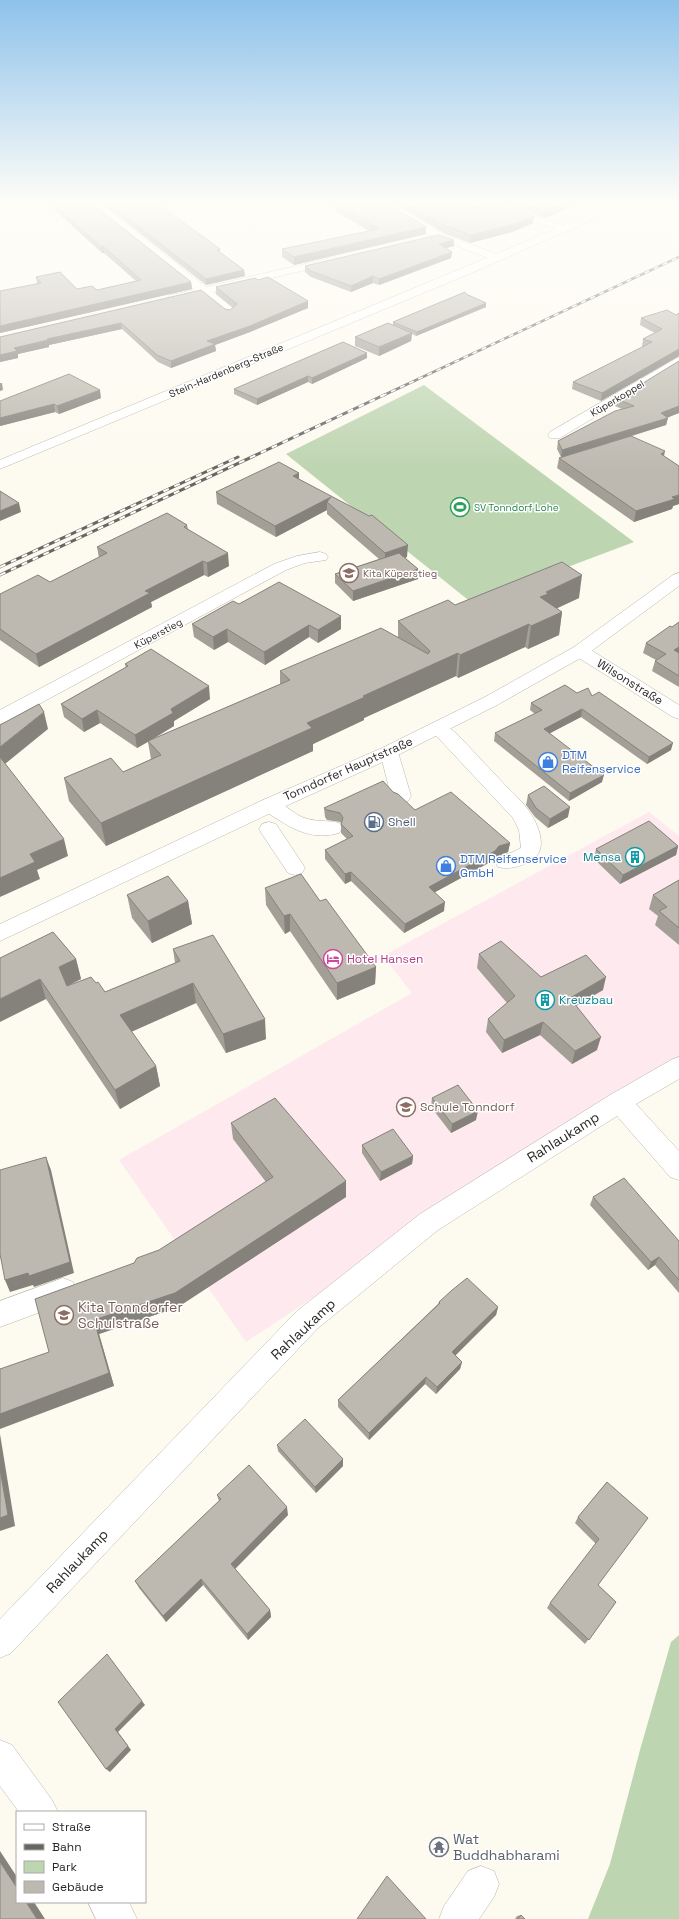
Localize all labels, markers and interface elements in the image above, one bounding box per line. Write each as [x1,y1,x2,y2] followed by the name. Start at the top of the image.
[167,340,286,401] street label: Stein-Hardenberg-Straße
[588,377,647,420] street label: Küperkoppel
[449,496,471,518] sports icon: SV Tonndorf Lohe
[474,501,559,514] place label: SV Tonndorf Lohe
[338,562,360,584] school or university icon: Kita Küperstieg
[363,567,437,580] place label: Kita Küperstieg
[132,615,185,652] street label: Küperstieg
[594,655,666,709] street label: Wilsonstraße
[281,733,415,805] street label: Tonndorfer Hauptstraße
[562,747,641,777] place label: DTM Reifenservice
[537,751,559,773] shop icon: DTM Reifenservice
[363,811,385,833] fuel station icon: Shell
[388,814,416,830] place label: Shell
[624,846,646,868] building icon: Mensa
[583,849,621,865] place label: Mensa
[460,851,567,881] place label: DTM Reifenservice GmbH
[435,855,457,877] shop icon: DTM Reifenservice GmbH
[322,948,344,970] hotel icon: Hotel Hansen
[347,951,423,967] place label: Hotel Hansen
[534,989,556,1011] building icon: Kreuzbau
[559,992,613,1008] place label: Kreuzbau
[395,1096,417,1118] school or university icon: Schule Tonndorf
[420,1099,515,1115] place label: Schule Tonndorf
[524,1108,602,1166] street label: Rahlaukamp
[267,1295,339,1363] street label: Rahlaukamp
[78,1298,183,1332] place label: Kita Tonndorfer Schulstraße
[53,1304,75,1326] school or university icon: Kita Tonndorfer Schulstraße
[42,1525,112,1597] street label: Rahlaukamp
[16,1811,146,1903] legend
[52,1819,91,1835] text: Straße
[453,1830,560,1864] place label: Wat Buddhabharami
[428,1836,450,1858] temple icon: Wat Buddhabharami
[52,1839,82,1855] text: Bahn
[52,1859,77,1875] text: Park
[52,1879,104,1895] text: Gebäude

